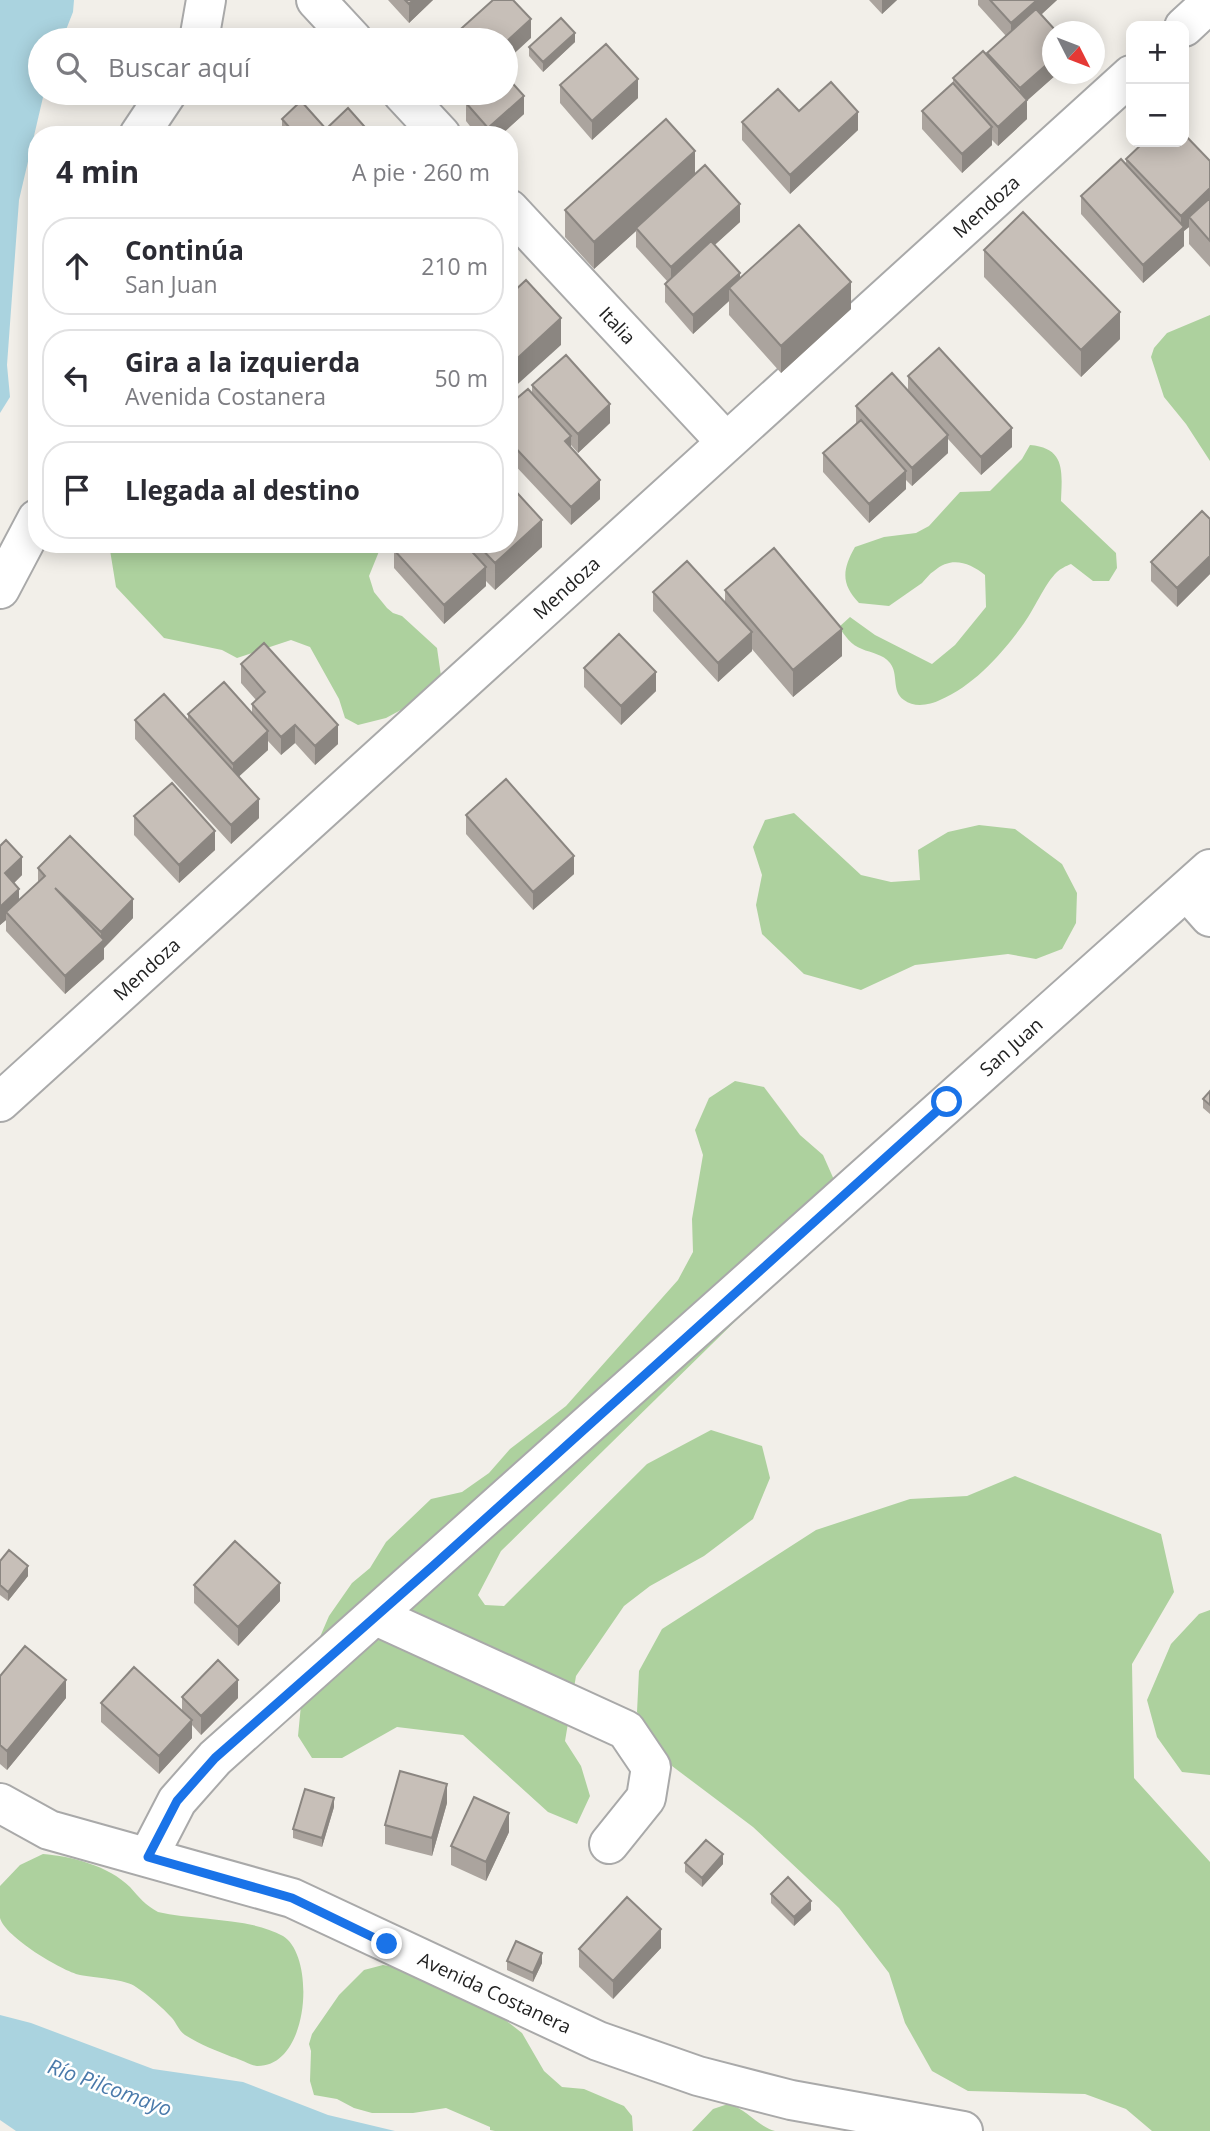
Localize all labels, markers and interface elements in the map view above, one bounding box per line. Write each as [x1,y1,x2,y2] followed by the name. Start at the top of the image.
[1042,21,1105,84] north arrow
[1126,21,1189,147] map controls
[1126,21,1189,84] button: +
[28,28,518,105] search box
[52,48,90,86] icon: search
[108,49,250,85] text: Buscar aquí
[1126,84,1189,147] button: −
[56,151,139,192] text: 4 min
[352,156,490,188] text: A pie · 260 m
[947,169,1025,244] street label: Mendoza
[125,232,244,268] text: Continúa
[58,247,96,285] icon: ahead
[421,250,488,282] text: 210 m
[125,268,218,300] text: San Juan
[593,301,641,350] street label: Italia
[125,344,360,380] text: Gira a la izquierda
[58,359,96,397] icon: left
[434,362,488,394] text: 50 m
[125,380,326,412] text: Avenida Costanera
[58,471,96,509] icon: arrive
[125,472,360,508] text: Llegada al destino
[527,551,605,625] street label: Mendoza
[108,932,186,1006] street label: Mendoza
[974,1012,1048,1082] street label: San Juan
[931,1086,962,1117] route start
[371,1928,402,1959] route end
[414,1946,575,2040] street label: Avenida Costanera
[44,2052,176,2122] water label: Río Pilcomayo

